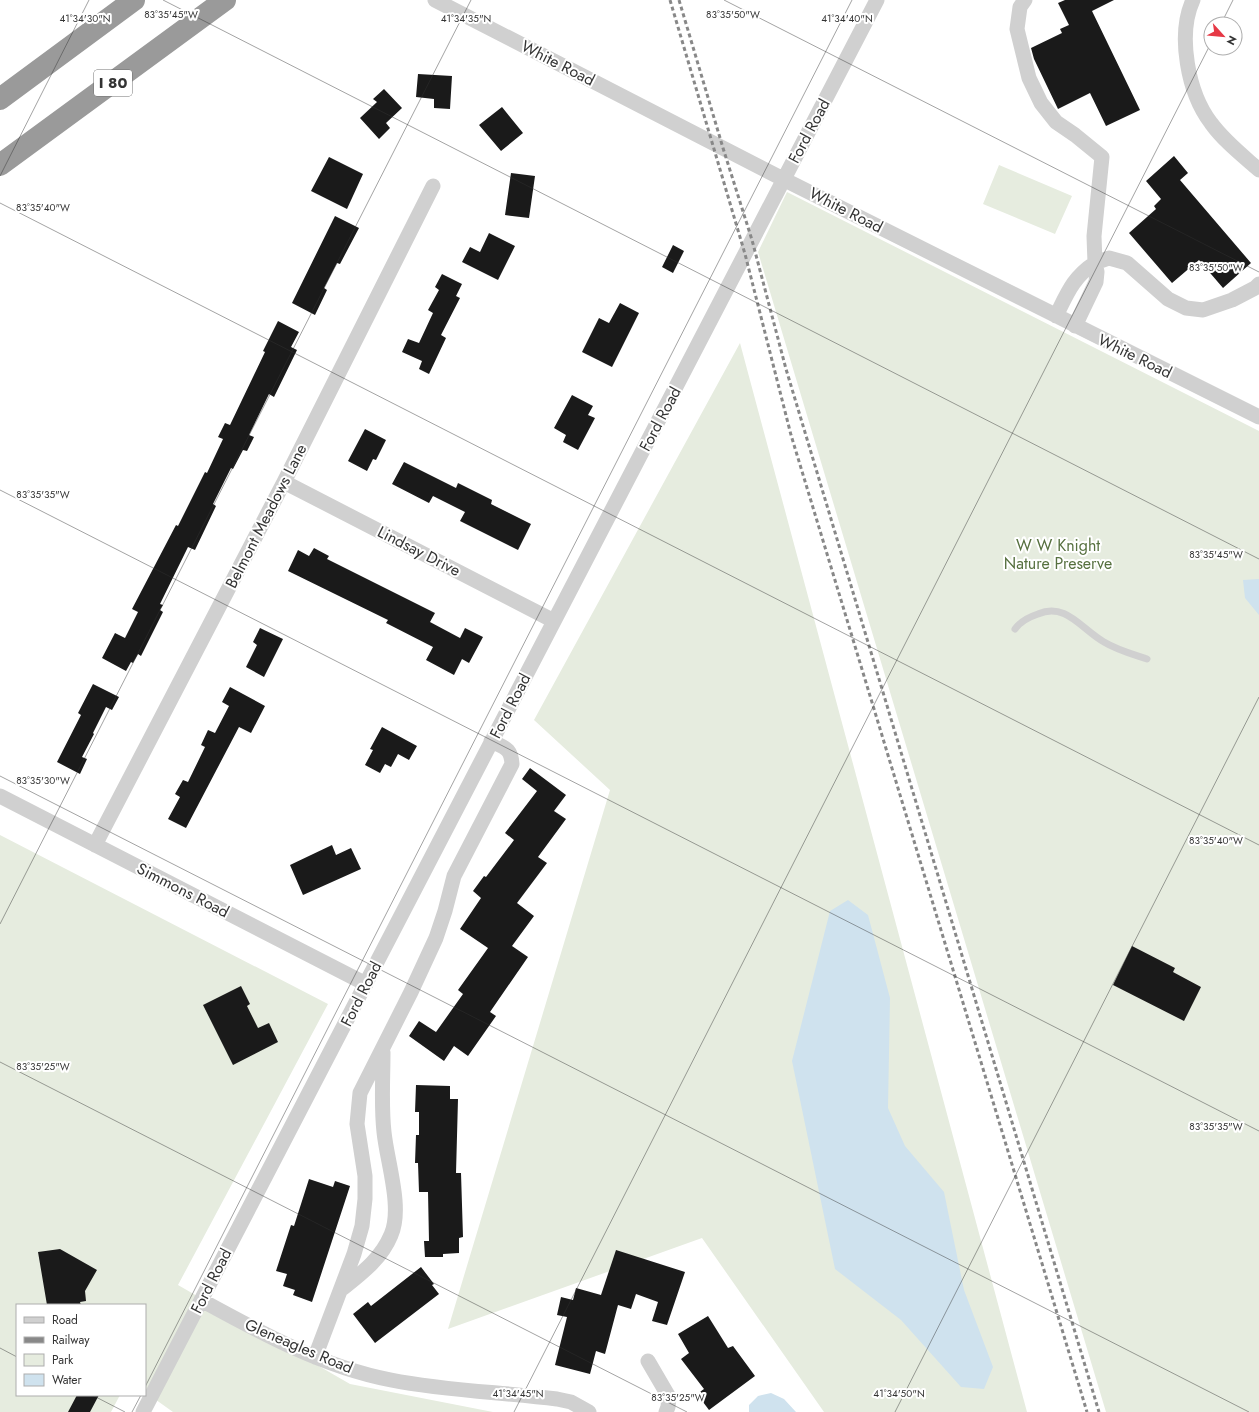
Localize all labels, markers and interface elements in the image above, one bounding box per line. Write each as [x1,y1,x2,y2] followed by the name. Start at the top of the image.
[144,7,198,22] text: 83°35'45"W
[706,7,760,22] text: 83°35'50"W
[59,11,111,26] text: 41°34'30"N
[441,11,491,26] text: 41°34'35"N
[821,11,873,26] text: 41°34'40"N
[1203,16,1243,56] north arrow
[1223,33,1241,48] text: N
[517,35,599,91] street label: White Road
[94,70,132,96] road number: I 80
[782,95,836,167] street label: Ford Road
[805,182,887,238] street label: White Road
[16,200,70,215] text: 83°35'40"W
[1189,260,1243,275] text: 83°35'50"W
[1094,328,1176,384] street label: White Road
[633,383,687,455] street label: Ford Road
[220,440,312,592] street label: Belmont Meadows Lane
[16,487,70,502] text: 83°35'35"W
[374,520,464,582] street label: Lindsay Drive
[1004,534,1112,575] park label: W W Knight Nature Preserve
[1189,547,1243,562] text: 83°35'45"W
[484,670,536,742] street label: Ford Road
[16,773,70,788] text: 83°35'30"W
[1189,833,1243,848] text: 83°35'40"W
[133,857,233,923] street label: Simmons Road
[335,958,387,1030] street label: Ford Road
[16,1059,70,1074] text: 83°35'25"W
[1189,1119,1243,1134] text: 83°35'35"W
[185,1245,237,1317] street label: Ford Road
[16,1304,146,1396] legend
[52,1311,78,1329] text: Road
[241,1313,357,1379] street label: Gleneagles Road
[52,1331,90,1349] text: Railway
[52,1351,74,1369] text: Park
[52,1371,83,1389] text: Water
[492,1386,544,1401] text: 41°34'45"N
[873,1386,925,1401] text: 41°34'50"N
[651,1390,705,1405] text: 83°35'25"W

